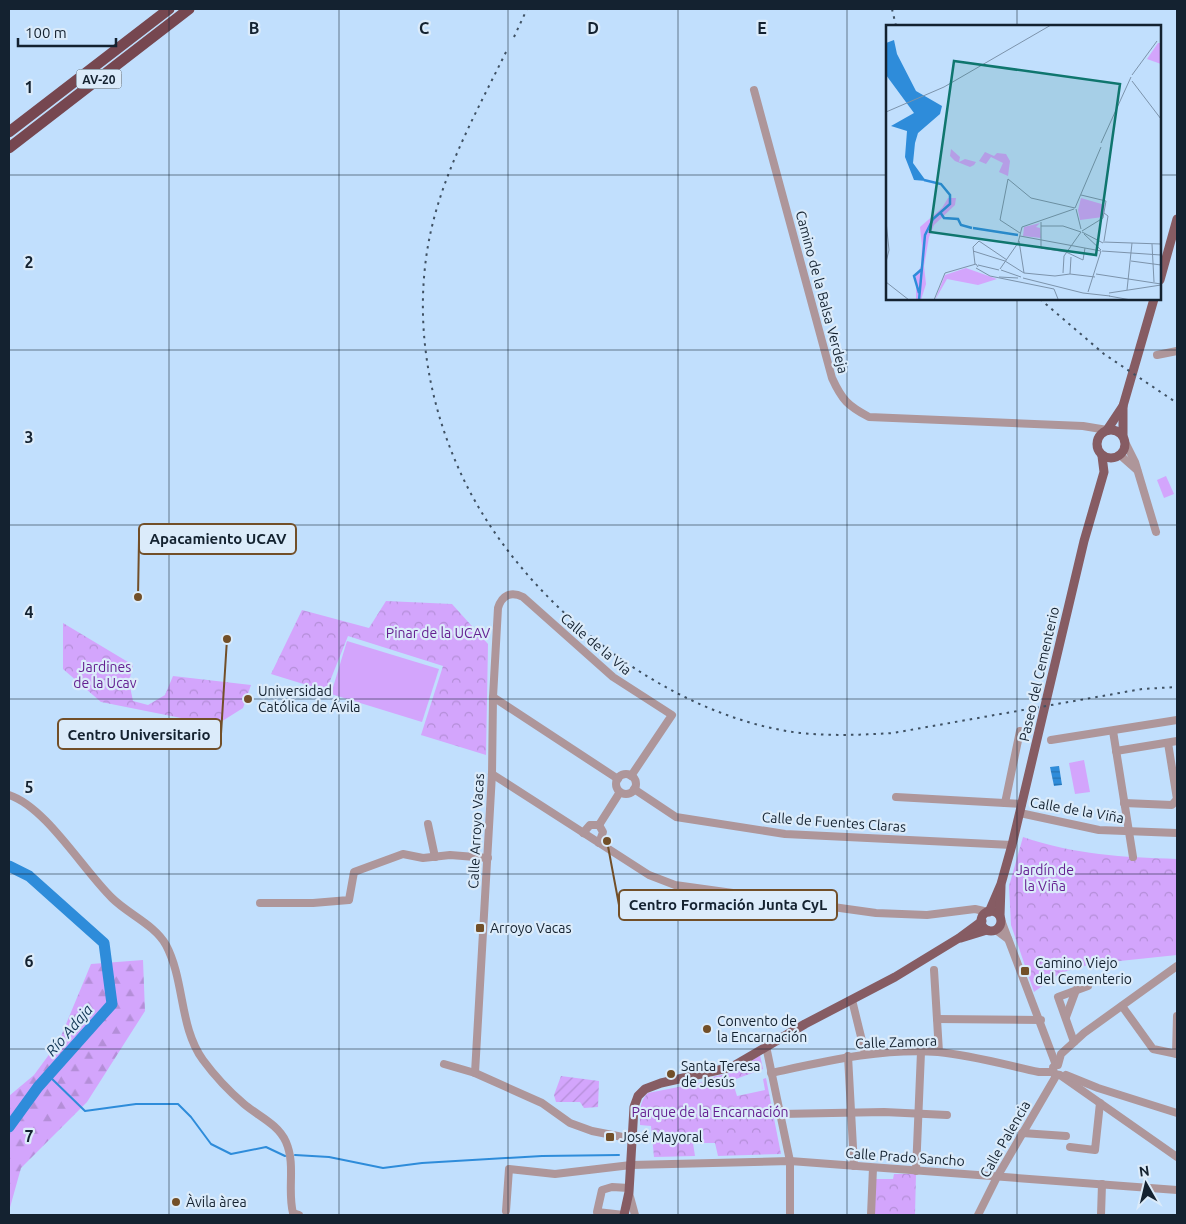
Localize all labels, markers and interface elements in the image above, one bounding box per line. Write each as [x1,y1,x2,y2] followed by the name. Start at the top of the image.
[18,15,115,47] scale bar
[249,19,259,37] text: B
[419,19,429,37] text: C
[587,19,599,37] text: D
[757,19,767,37] text: E
[25,24,67,41] text: 100 m
[886,25,1161,300] inset map
[76,70,122,88] road number: AV-20
[24,78,34,96] text: 1
[793,209,851,375] street label: Camino de la Balsa Verdeja
[24,253,34,271] text: 2
[24,428,34,446] text: 3
[139,524,296,554] callout: Apacamiento UCAV
[150,530,287,547] text: Apacamiento UCAV
[24,603,34,621] text: 4
[1016,605,1062,743] street label: Paseo del Cementerio
[557,610,635,678] street label: Calle de la Vía
[386,625,490,641] park label: Pinar de la UCAV
[73,659,137,691] park label: Jardines de la Ucav
[258,683,361,715] place label: Universidad Católica de Ávila
[242,693,254,705] marker: Universidad Católica de Ávila
[58,719,221,749] callout: Centro Universitario
[68,726,210,743] text: Centro Universitario
[465,773,487,889] street label: Calle Arroyo Vacas
[24,778,34,796] text: 5
[1029,794,1125,826] street label: Calle de la Viña
[761,809,907,835] street label: Calle de Fuentes Claras
[1016,862,1074,894] park label: Jardín de la Viña
[619,890,837,920] callout: Centro Formación Junta CyL
[629,896,827,913] text: Centro Formación Junta CyL
[490,920,572,936] place label: Arroyo Vacas
[474,922,486,934] marker: Arroyo Vacas
[24,952,34,970] text: 6
[1035,955,1132,987] place label: Camino Viejo del Cementerio
[1019,965,1031,977] marker: Camino Viejo del Cementerio
[42,1001,96,1059] water label: Río Adaja
[717,1013,807,1045] place label: Convento de la Encarnación
[701,1023,713,1035] marker: Convento de la Encarnación
[855,1033,937,1051] street label: Calle Zamora
[681,1058,761,1090] place label: Santa Teresa de Jesús
[665,1068,677,1080] marker: Santa Teresa de Jesús
[977,1098,1033,1180] street label: Calle Palencia
[631,1104,789,1120] park label: Parque de la Encarnación
[24,1127,34,1145] text: 7
[620,1129,703,1145] place label: José Mayoral
[604,1131,616,1143] marker: José Mayoral
[845,1145,965,1169] street label: Calle Prado Sancho
[1121,1159,1171,1209] north arrow
[1138,1162,1150,1180] text: N
[186,1193,247,1210] place label: Àvila àrea
[170,1196,182,1208] marker: Àvila àrea

